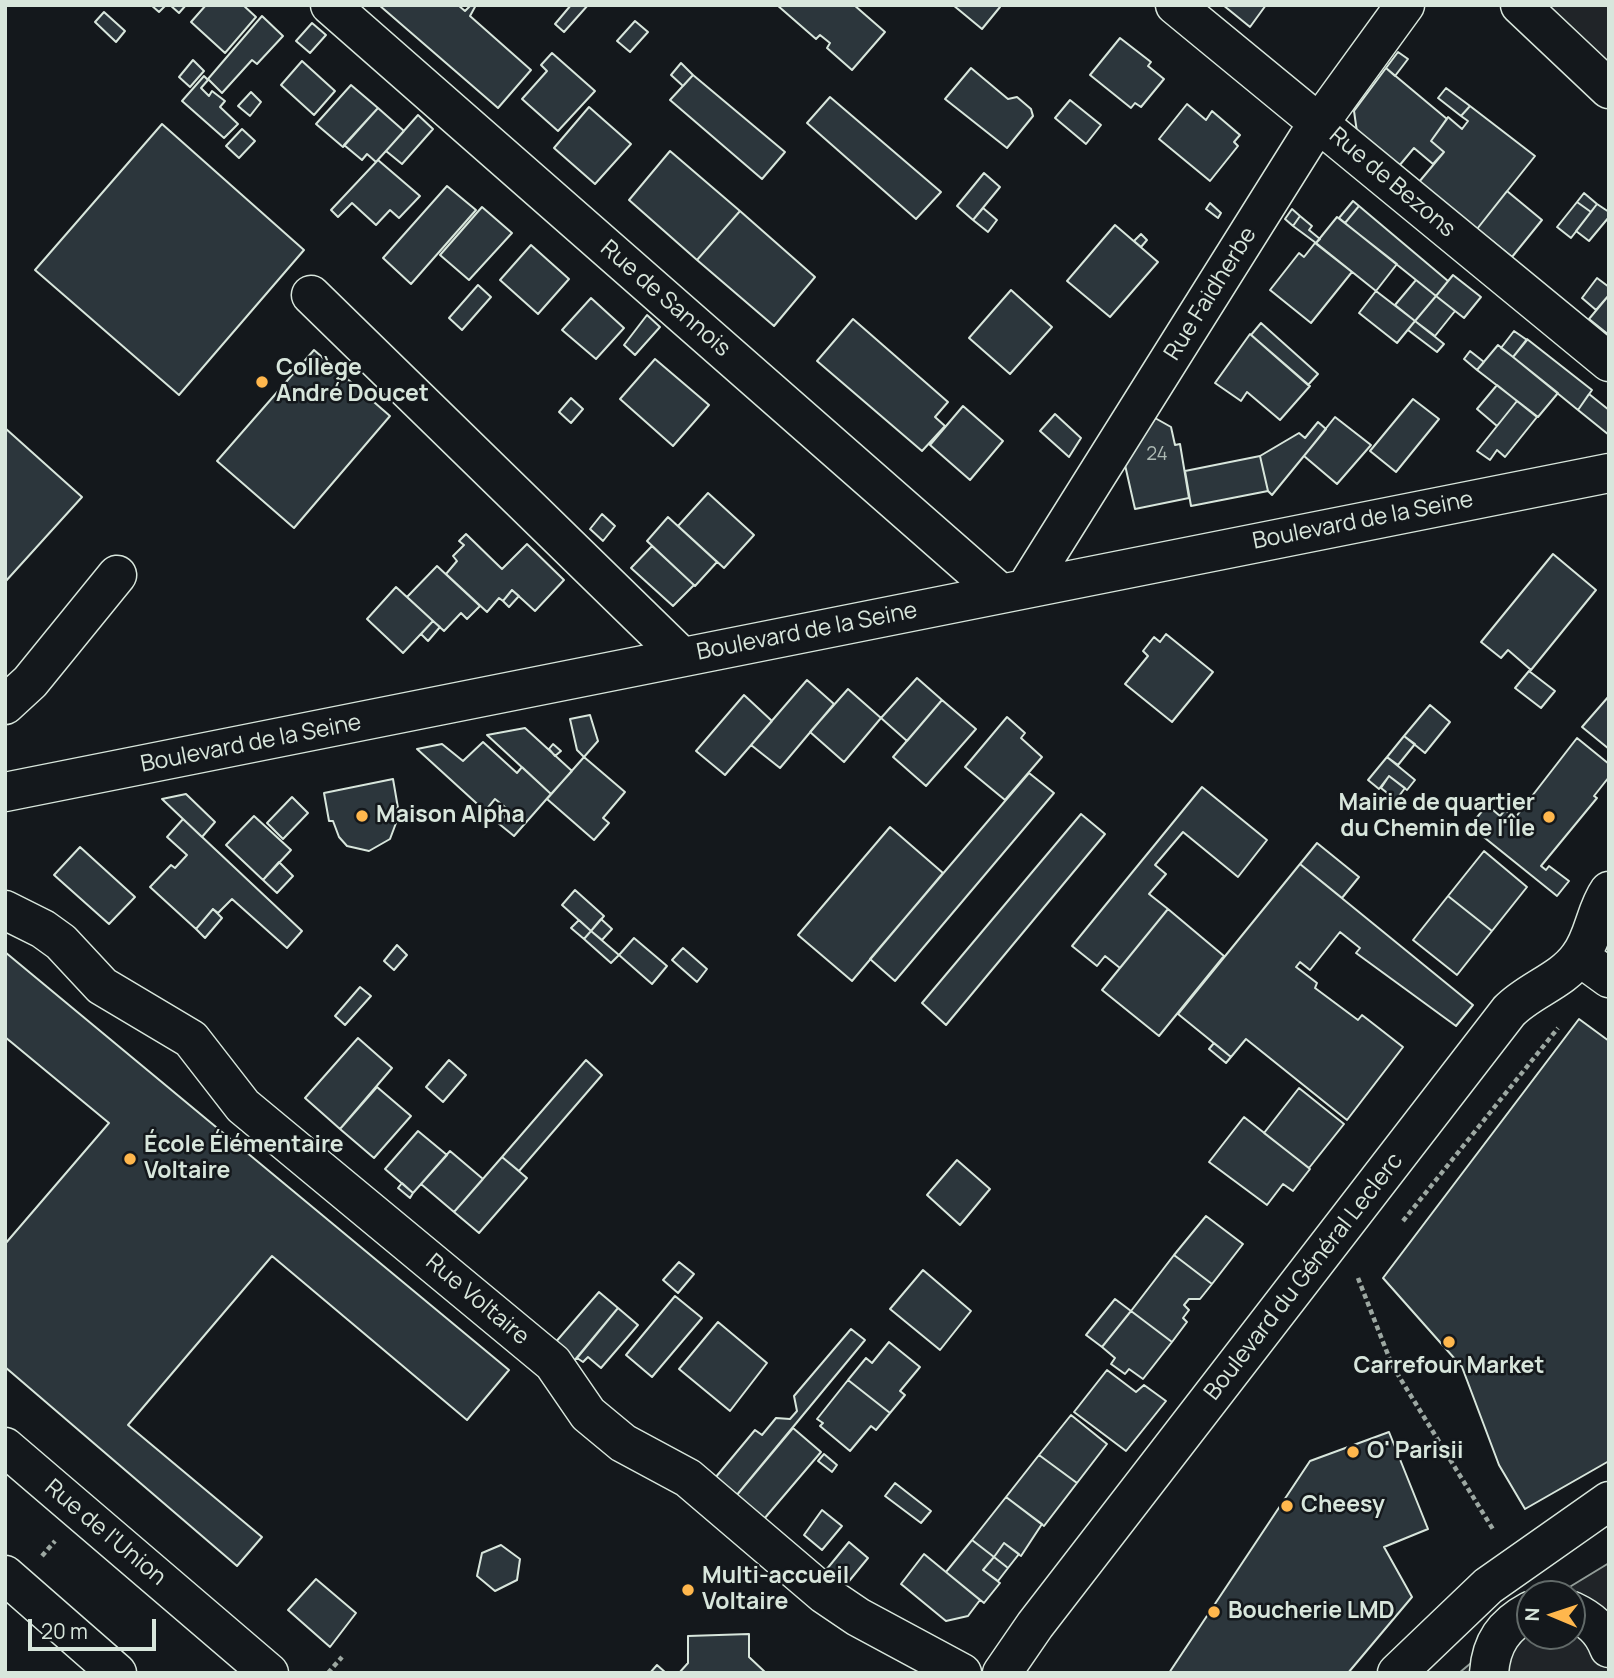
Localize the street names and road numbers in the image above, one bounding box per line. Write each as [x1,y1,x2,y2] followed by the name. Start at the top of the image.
[1323,122,1461,244] street label: Rue de Bezons
[1159,222,1263,366] street label: Rue Faidherbe
[594,235,736,363] street label: Rue de Sannois
[1250,486,1476,556] street label: Boulevard de la Seine
[694,597,920,667] street label: Boulevard de la Seine
[138,709,364,779] street label: Boulevard de la Seine
[1199,1148,1409,1406] street label: Boulevard du Général Leclerc
[420,1249,534,1351] street label: Rue Voltaire
[39,1474,171,1592] street label: Rue de l'Union

